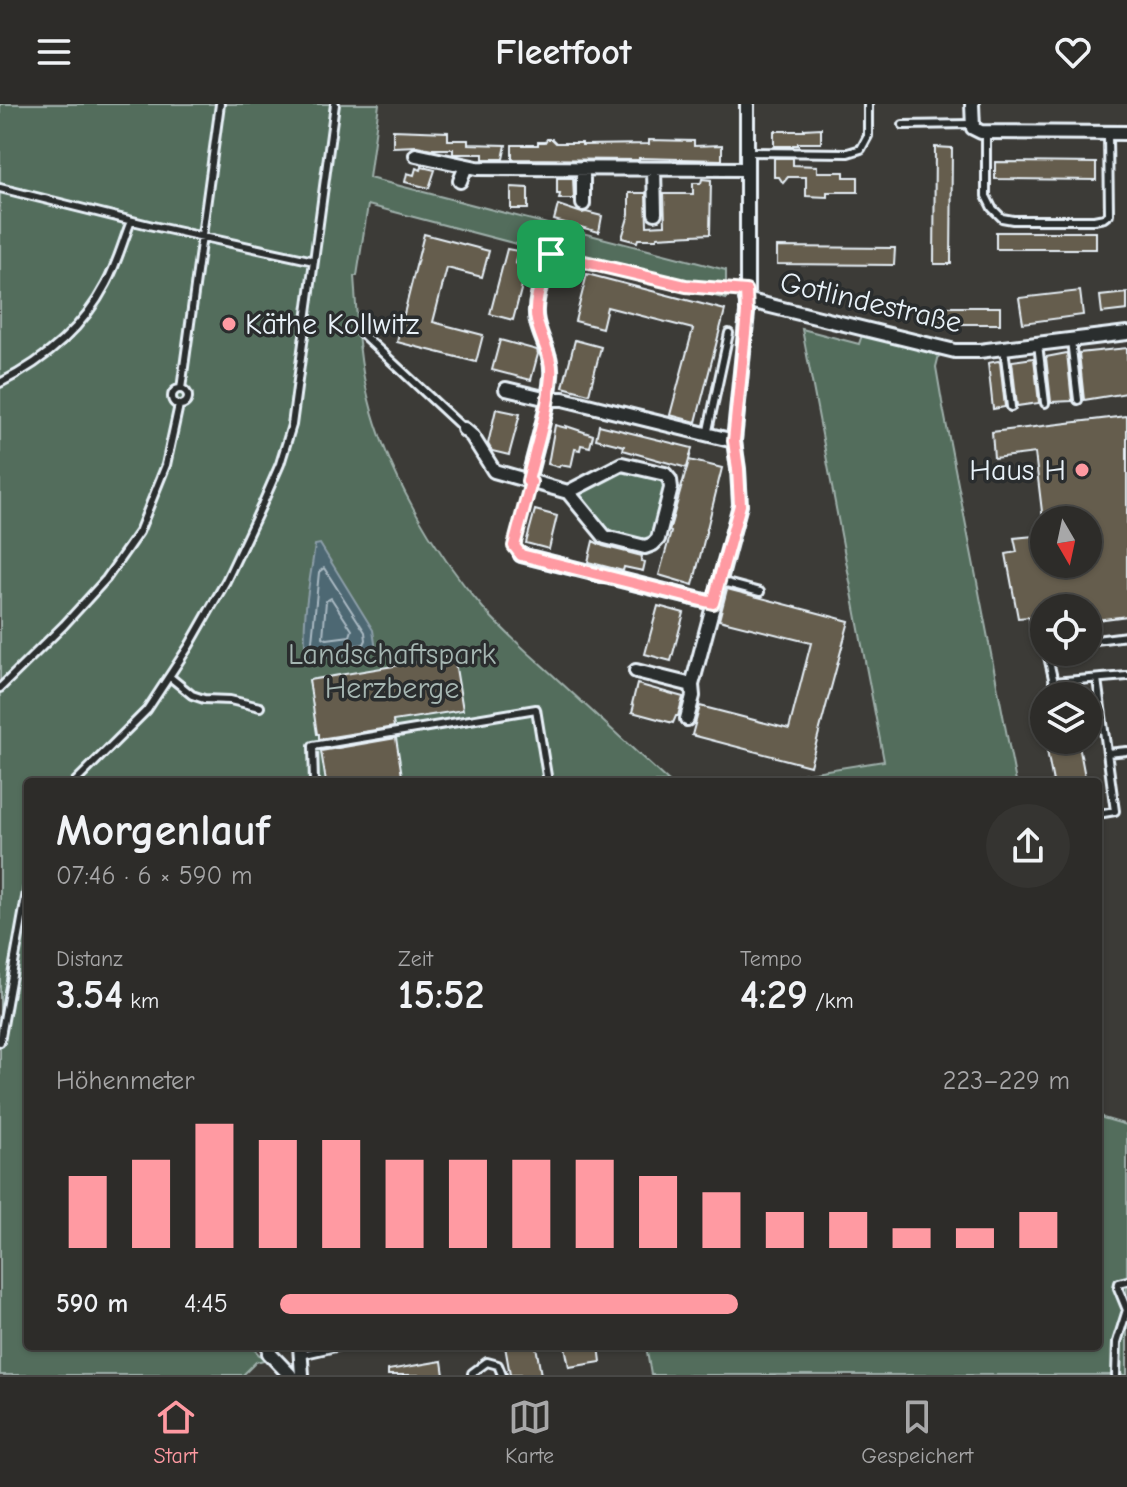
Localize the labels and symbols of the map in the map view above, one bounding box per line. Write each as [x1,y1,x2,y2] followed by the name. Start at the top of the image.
[517,220,585,288] pin
[777,265,965,340] street label: Gotlindestraße
[245,307,419,342] place label: Käthe Kollwitz
[220,315,238,333] marker: Käthe Kollwitz
[969,453,1066,488] place label: Haus H
[1073,461,1091,479] marker: Haus H
[1030,506,1102,578] north arrow
[288,637,497,706] park label: Landschaftspark Herzberge

